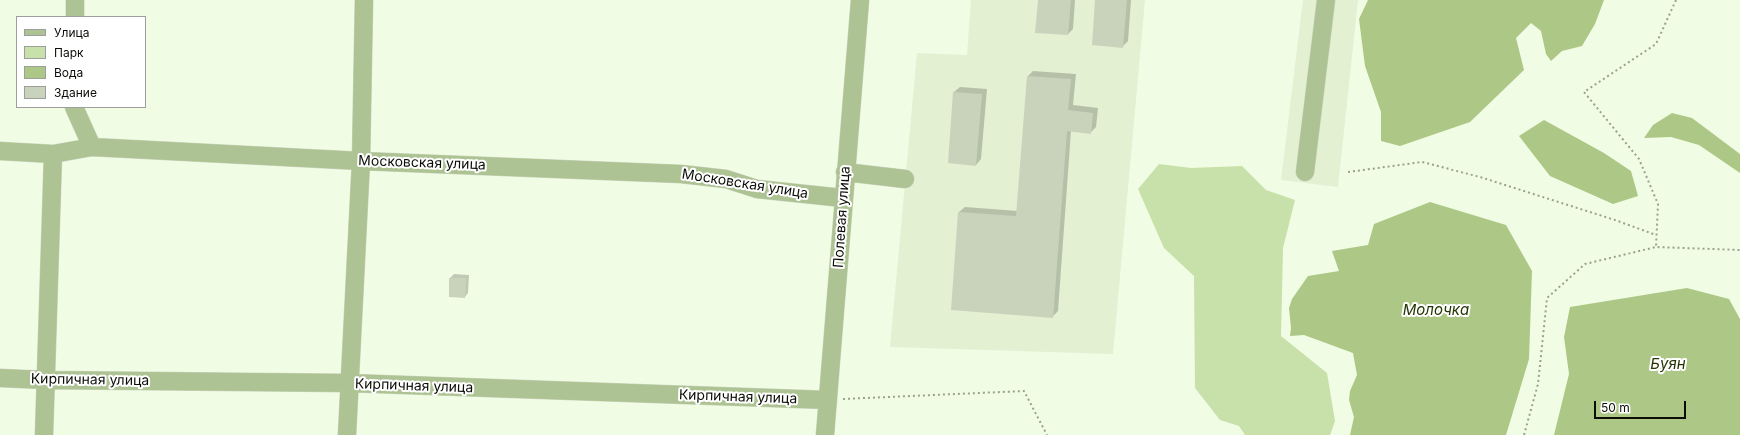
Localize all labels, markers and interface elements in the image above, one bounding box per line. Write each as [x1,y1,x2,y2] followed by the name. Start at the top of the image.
[16,16,146,108] legend
[54,25,89,40] text: Улица
[54,45,84,60] text: Парк
[54,65,83,80] text: Вода
[54,85,97,100] text: Здание
[358,152,486,174] street label: Московская улица
[830,165,854,269] street label: Полевая улица
[681,166,809,202] street label: Московская улица
[1403,301,1469,319] water label: Молочка
[1650,355,1686,373] water label: Буян
[31,371,149,389] street label: Кирпичная улица
[355,376,473,396] street label: Кирпичная улица
[679,387,797,407] street label: Кирпичная улица
[1596,393,1688,419] scale bar
[1601,400,1630,415] text: 50 m

